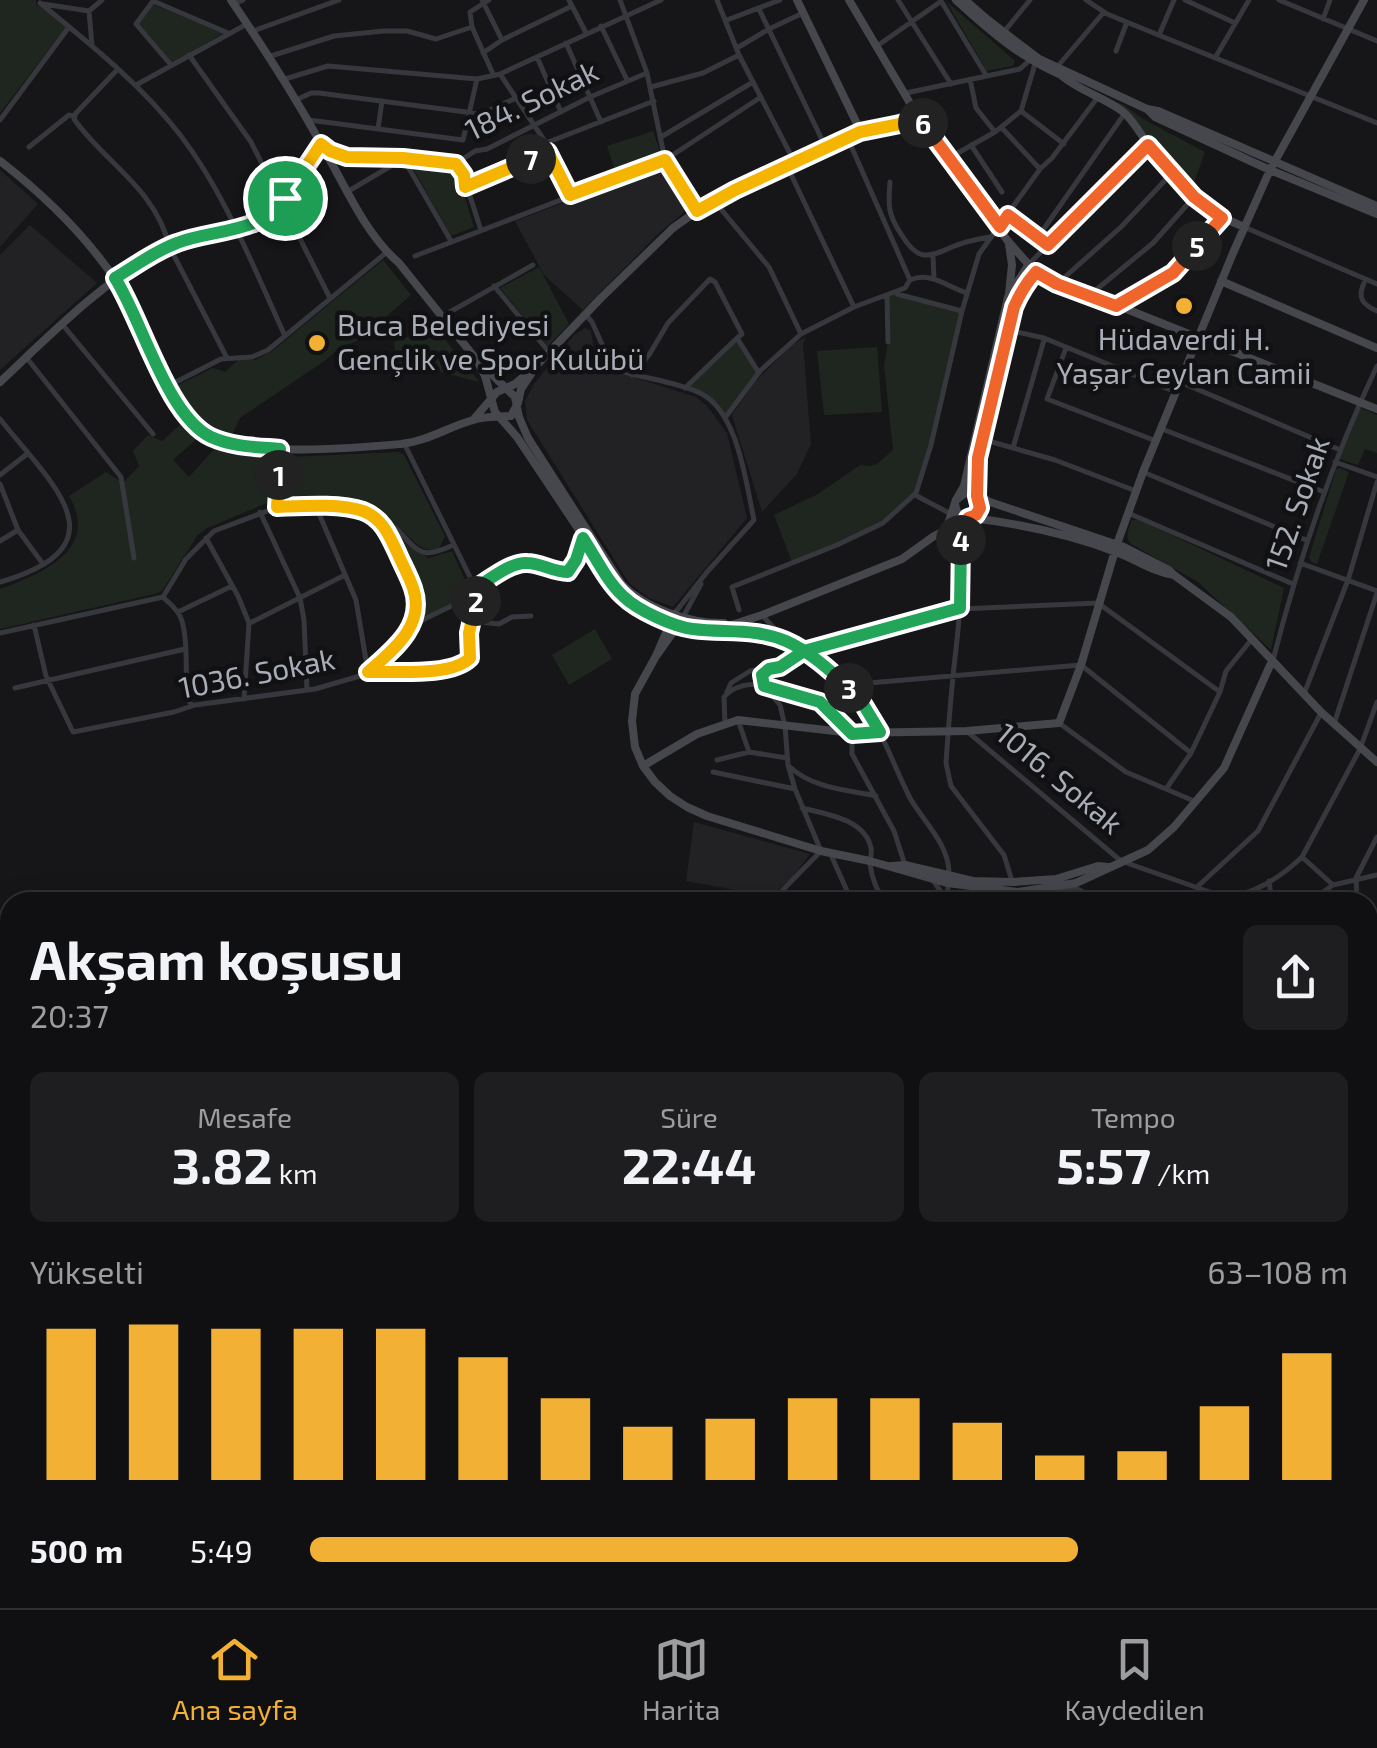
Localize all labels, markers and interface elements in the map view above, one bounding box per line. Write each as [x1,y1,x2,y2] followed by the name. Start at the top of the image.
[459,52,603,147] street label: 184. Sokak
[898,98,948,148] pin: 6
[915,106,931,140] text: 6
[506,134,556,184] pin: 7
[524,142,538,176] text: 7
[243,156,328,241] pin
[258,171,313,226] icon: arrive
[1172,221,1222,271] pin: 5
[1189,229,1205,263] text: 5
[1173,295,1195,317] marker: Hüdaverdi H. Yaşar Ceylan Camii
[337,306,644,377] place label: Buca Belediyesi Gençlik ve Spor Kulübü
[1057,320,1311,391] place label: Hüdaverdi H. Yaşar Ceylan Camii
[306,332,328,354] marker: Buca Belediyesi Gençlik ve Spor Kulübü
[1256,432,1336,575] street label: 152. Sokak
[254,450,304,500] pin: 1
[273,458,285,492] text: 1
[936,515,986,565] pin: 4
[952,523,970,557] text: 4
[451,576,501,626] pin: 2
[468,584,484,618] text: 2
[175,639,338,705] street label: 1036. Sokak
[824,663,874,713] pin: 3
[841,671,857,705] text: 3
[990,714,1131,841] street label: 1016. Sokak
[30,925,403,991] text: Akşam koşusu
[1243,925,1348,1030] button: share
[30,996,109,1034] text: 20:37
[197,1100,292,1134] text: Mesafe
[660,1100,718,1134] text: Süre
[1091,1100,1176,1134] text: Tempo
[172,1134,273,1194] text: 3.82
[622,1134,756,1194] text: 22:44
[1056,1134,1151,1194] text: 5:57
[273,1156,318,1190] text: km
[1151,1156,1210,1190] text: /km
[30,1252,144,1290] text: Yükselti
[1207,1252,1348,1290] text: 63–108 m
[30,1531,123,1569] text: 500 m
[190,1531,253,1569] text: 5:49
[172,1632,298,1726] tab: Ana sayfa
[642,1632,720,1726] tab: Harita
[1065,1632,1205,1726] tab: Kaydedilen

